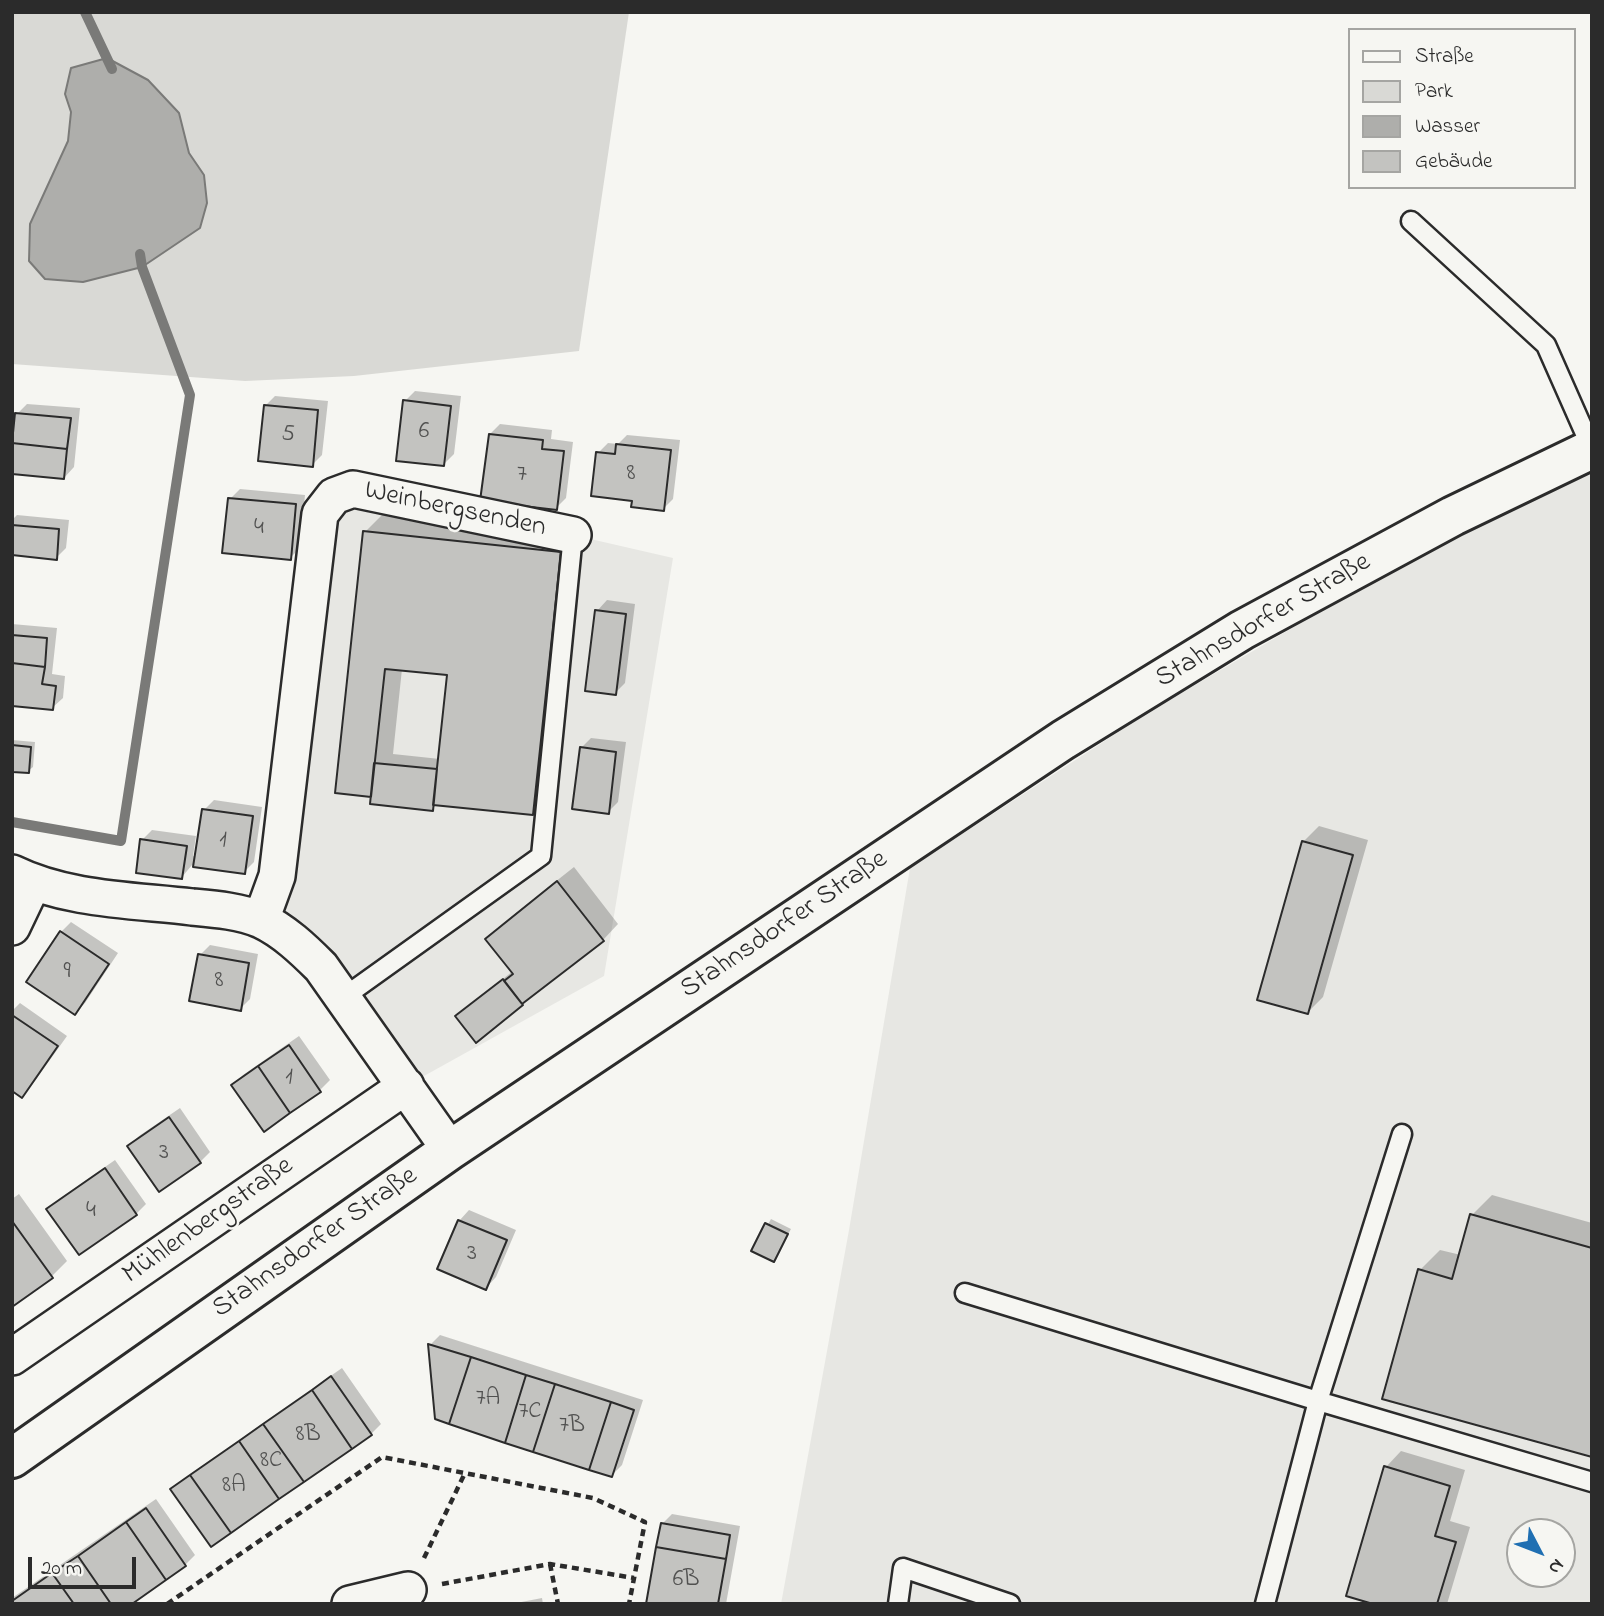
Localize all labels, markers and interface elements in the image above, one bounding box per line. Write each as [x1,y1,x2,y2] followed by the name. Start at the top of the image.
[1348,28,1576,189] legend
[1415,42,1474,72] text: Straße
[1415,77,1453,107] text: Park
[1415,112,1480,142] text: Wasser
[1415,147,1492,177] text: Gebäude
[419,419,429,447] house number: 6
[281,422,295,450] house number: 5
[627,461,635,489] house number: 8
[517,462,527,490] house number: 7
[361,475,549,547] street label: Weinbergsenden
[254,515,264,543] house number: 4
[1151,547,1377,697] street label: Stahnsdorfer Straße
[219,828,227,856] house number: 1
[675,844,895,1008] street label: Stahnsdorfer Straße
[63,959,71,987] house number: 9
[215,968,223,996] house number: 8
[285,1065,293,1093] house number: 1
[159,1140,169,1168] house number: 3
[117,1151,301,1293] street label: Mühlenbergstraße
[207,1161,425,1327] street label: Stahnsdorfer Straße
[86,1198,96,1226] house number: 4
[467,1241,477,1269] house number: 3
[476,1386,500,1414] house number: 7A
[518,1399,542,1427] house number: 7C
[559,1413,585,1441] house number: 7B
[295,1422,321,1450] house number: 8B
[260,1448,282,1476] house number: 8C
[222,1473,246,1501] house number: 8A
[1506,1518,1576,1588] north arrow
[32,1542,140,1586] scale bar
[1541,1552,1570,1580] text: N
[41,1554,82,1584] text: 20 m
[673,1567,699,1595] house number: 6B

